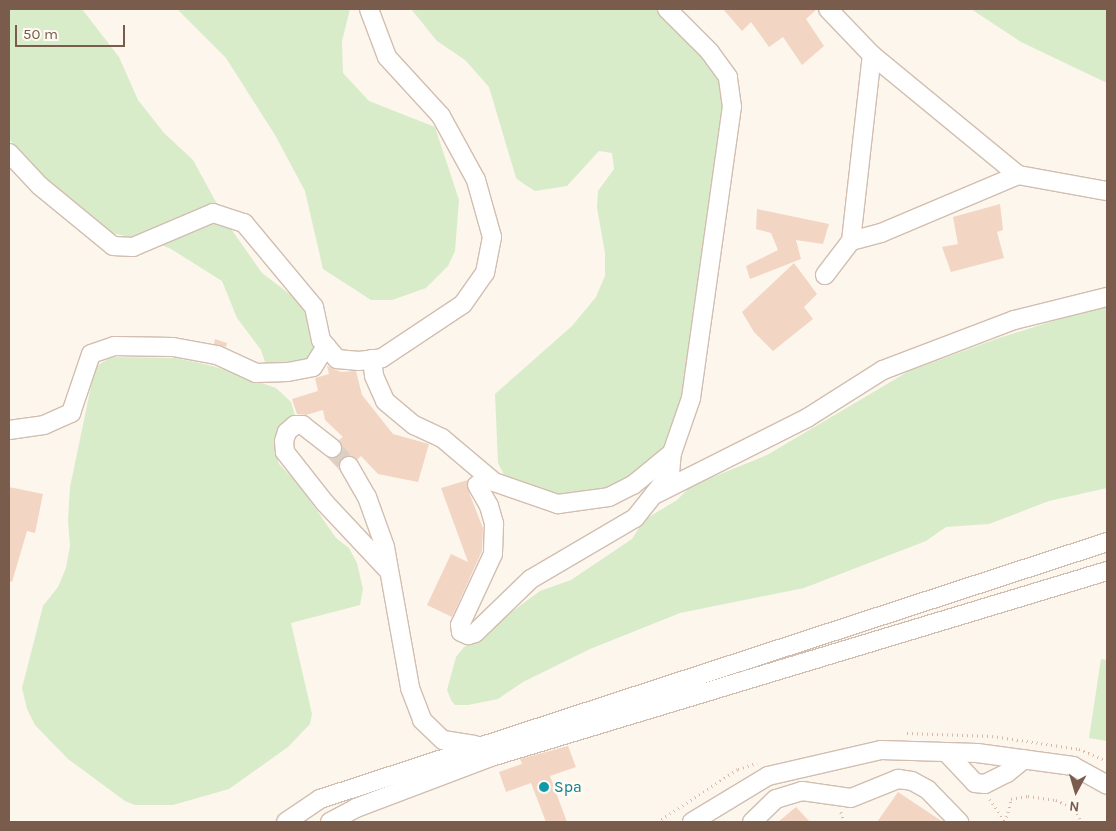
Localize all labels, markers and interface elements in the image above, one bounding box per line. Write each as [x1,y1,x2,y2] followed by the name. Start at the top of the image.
[18,15,128,47] scale bar
[23,25,58,43] text: 50 m
[1051,766,1101,816] north arrow
[554,777,582,797] place label: Spa
[538,781,550,793] marker: Spa
[1069,797,1080,815] text: N

